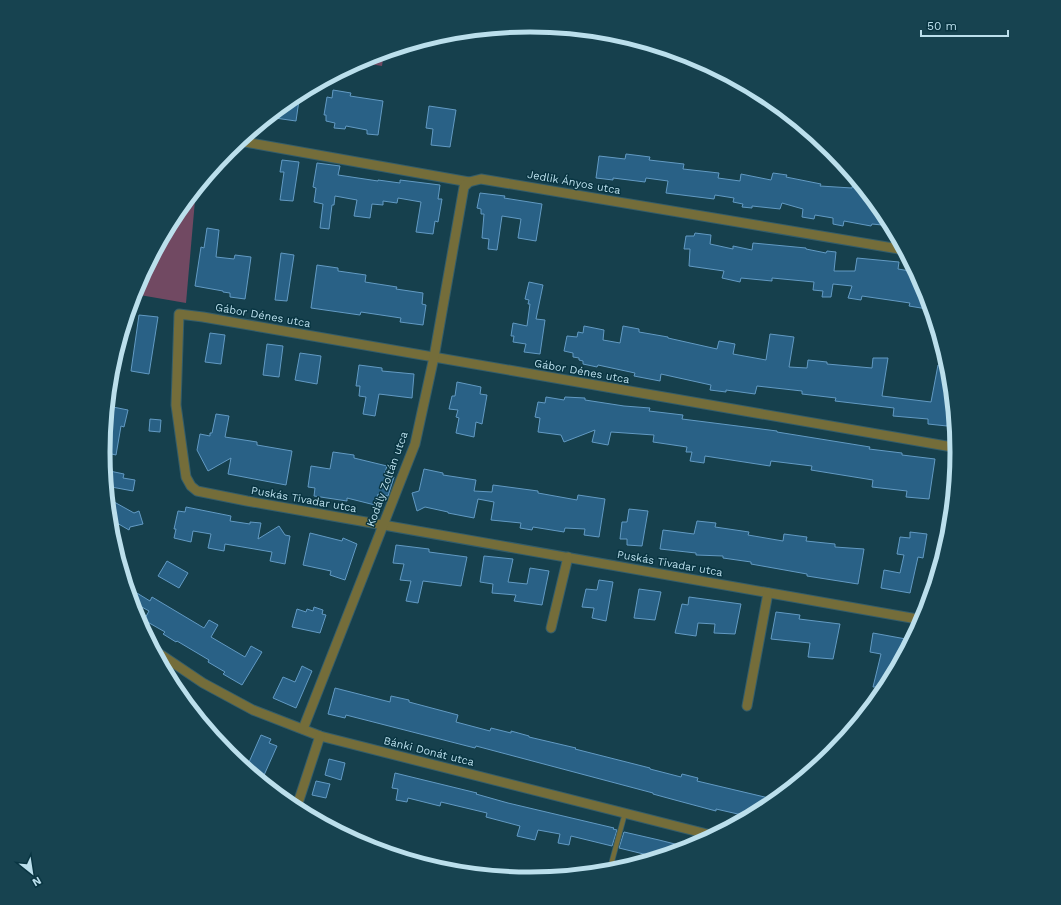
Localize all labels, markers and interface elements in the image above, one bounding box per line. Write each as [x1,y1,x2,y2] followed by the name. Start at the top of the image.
[921,12,1008,38] scale bar
[927,19,957,33] text: 50 m
[526,167,622,197] street label: Jedlik Ányos utca
[214,301,312,330] street label: Gábor Dénes utca
[533,357,631,386] street label: Gábor Dénes utca
[364,430,411,529] street label: Kodály Zoltán utca
[250,484,358,515] street label: Puskás Tivadar utca
[616,548,724,579] street label: Puskás Tivadar utca
[382,734,475,769] street label: Bánki Donát utca
[12,853,52,893] north arrow
[30,874,44,889] text: N

